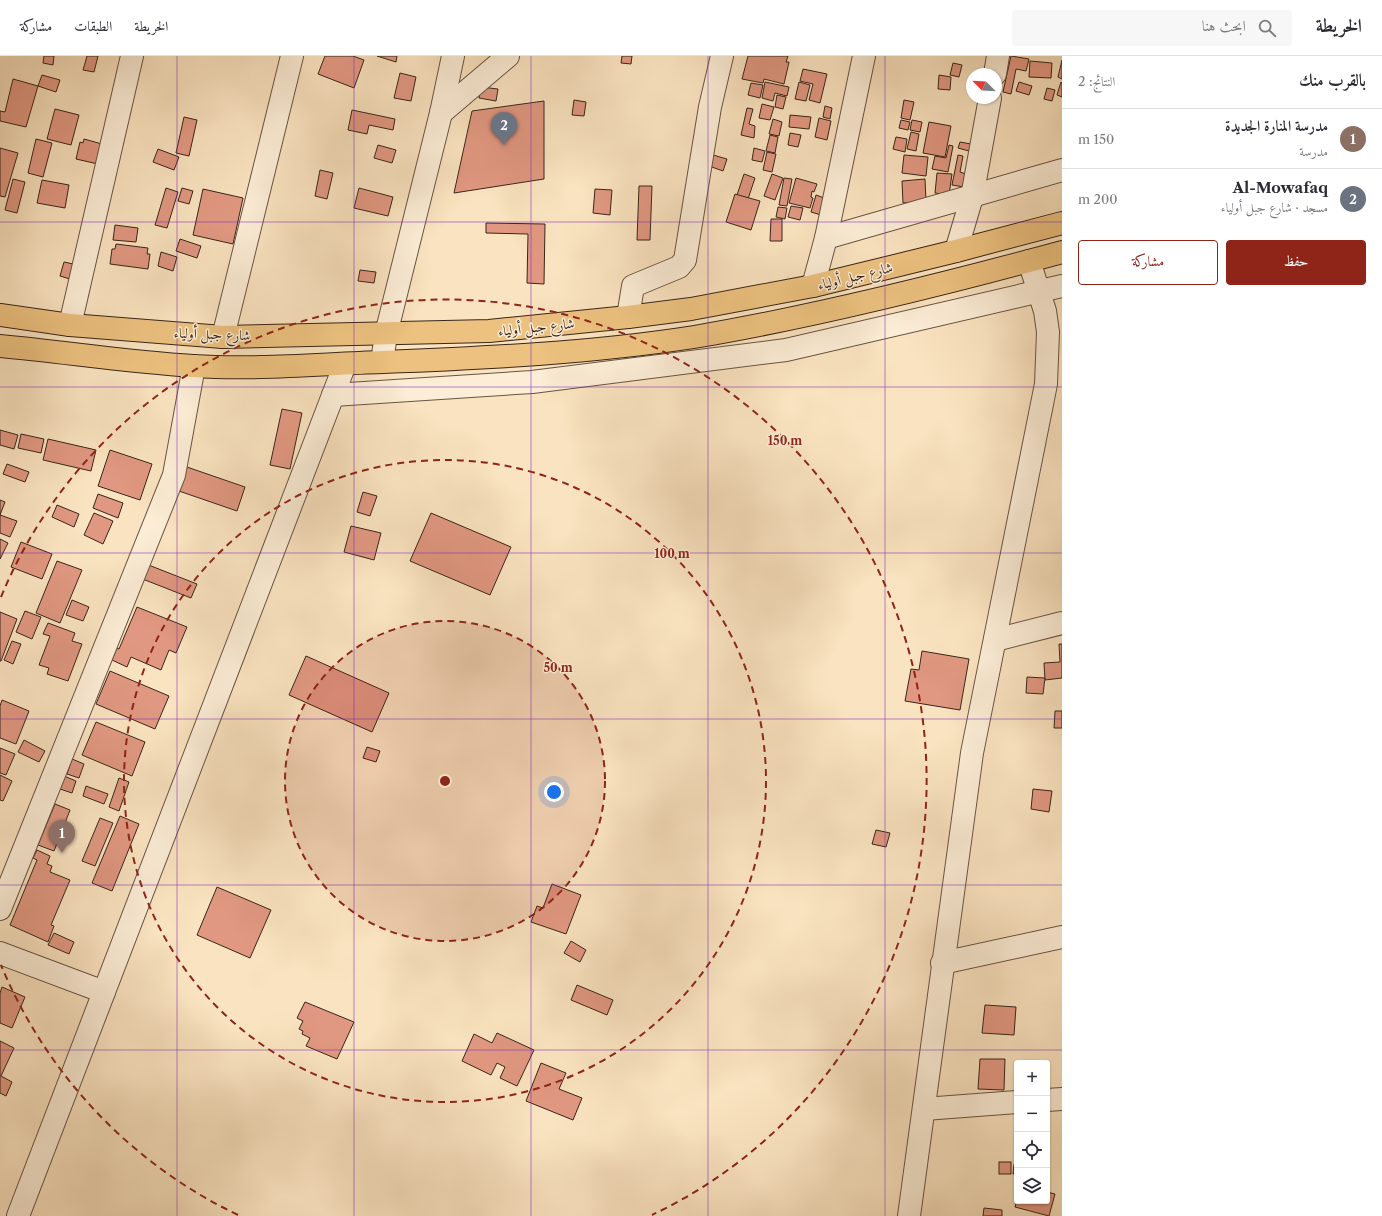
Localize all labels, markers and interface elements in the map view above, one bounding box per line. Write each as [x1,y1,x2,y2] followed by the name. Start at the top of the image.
[1012,10,1292,46] search box
[1316,14,1362,37] text: الخريطة
[1202,16,1246,35] text: ابحث هنا
[20,17,52,35] text: مشاركة
[74,17,112,35] text: الطبقات
[134,17,168,35] text: الخريطة
[1256,17,1278,39] icon: search
[966,68,1002,104] north arrow
[1299,70,1366,90] text: بالقرب منك
[1078,73,1115,89] text: النتائج: 2
[491,112,517,145] pin: 2
[1225,116,1328,135] text: مدرسة المنارة الجديدة
[1078,131,1114,147] text: 150 m
[1350,131,1356,147] text: 1
[1299,143,1328,159] text: مدرسة
[1232,178,1328,197] text: Al-Mowafaq
[1078,191,1118,207] text: 200 m
[1349,191,1357,207] text: 2
[1221,199,1328,215] text: مسجد · شارع جبل أولياء
[1078,240,1218,285] button: مشاركة
[1226,240,1366,285] button: حفظ
[815,257,895,297] street label: شارع جبل أولياء
[497,313,575,343] street label: شارع جبل أولياء
[173,323,251,347] street label: شارع جبل أولياء
[768,433,802,448] text: 150 m
[654,546,690,561] text: 100 m
[543,660,573,675] text: 50 m
[438,774,452,788] centre of rings
[544,782,564,802] your location
[49,820,75,853] pin: 1
[1014,1060,1050,1204] map controls
[1014,1060,1050,1096] button: +
[1014,1096,1050,1132] button: −
[1014,1132,1050,1168] button: locate
[1014,1168,1050,1204] button: layers

